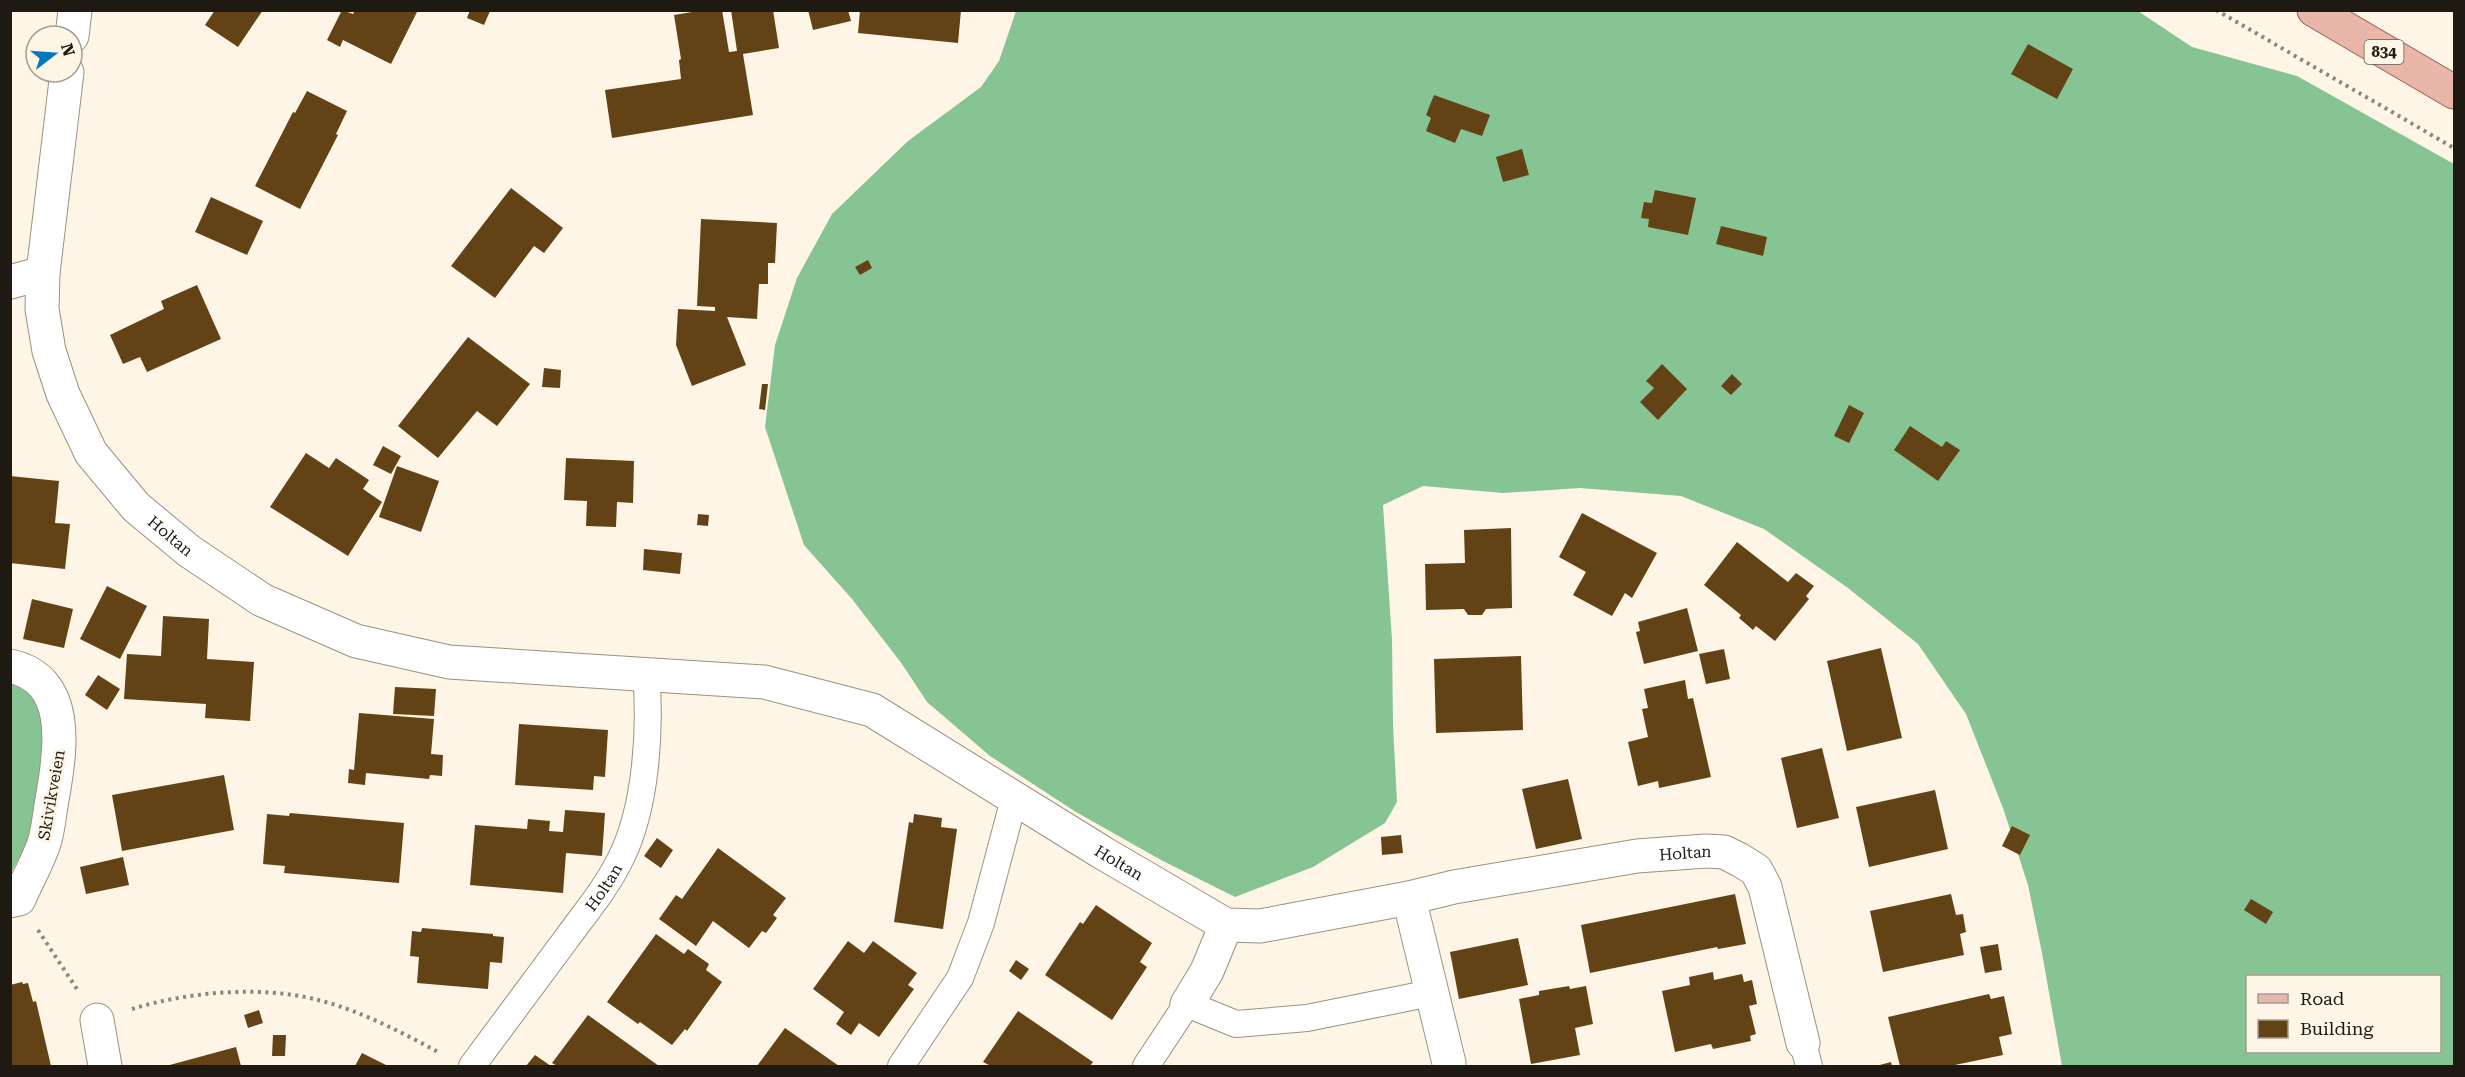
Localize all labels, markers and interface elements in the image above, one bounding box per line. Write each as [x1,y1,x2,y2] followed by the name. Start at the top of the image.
[24,24,84,84] north arrow
[2364,40,2404,64] road number: 834
[57,41,79,58] text: N
[144,512,197,560] street label: Holtan
[34,748,69,842] street label: Skivikveien
[1091,841,1146,884] street label: Holtan
[1658,842,1712,864] street label: Holtan
[581,860,626,915] street label: Holtan
[2246,975,2441,1053] legend
[2300,988,2345,1009] text: Road
[2300,1018,2374,1039] text: Building

